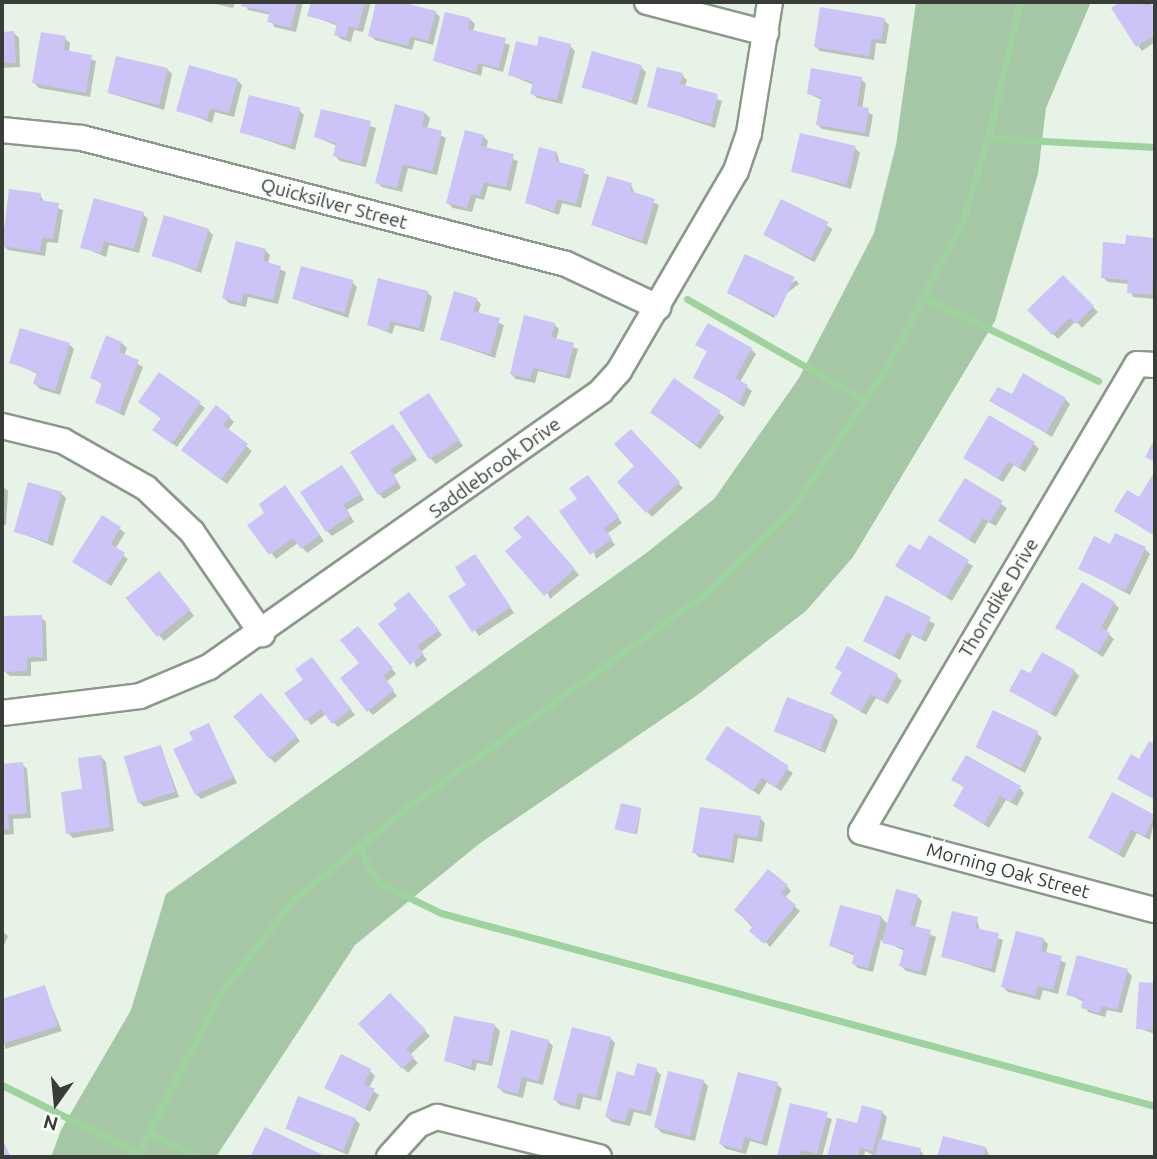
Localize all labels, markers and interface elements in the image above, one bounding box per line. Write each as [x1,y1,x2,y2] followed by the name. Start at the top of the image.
[258,173,410,235] street label: Quicksilver Street
[425,413,565,523] street label: Saddlebrook Drive
[954,534,1044,662] street label: Thorndike Drive
[924,838,1092,904] street label: Morning Oak Street
[21,1068,91,1138] north arrow
[41,1111,60,1136] text: N

